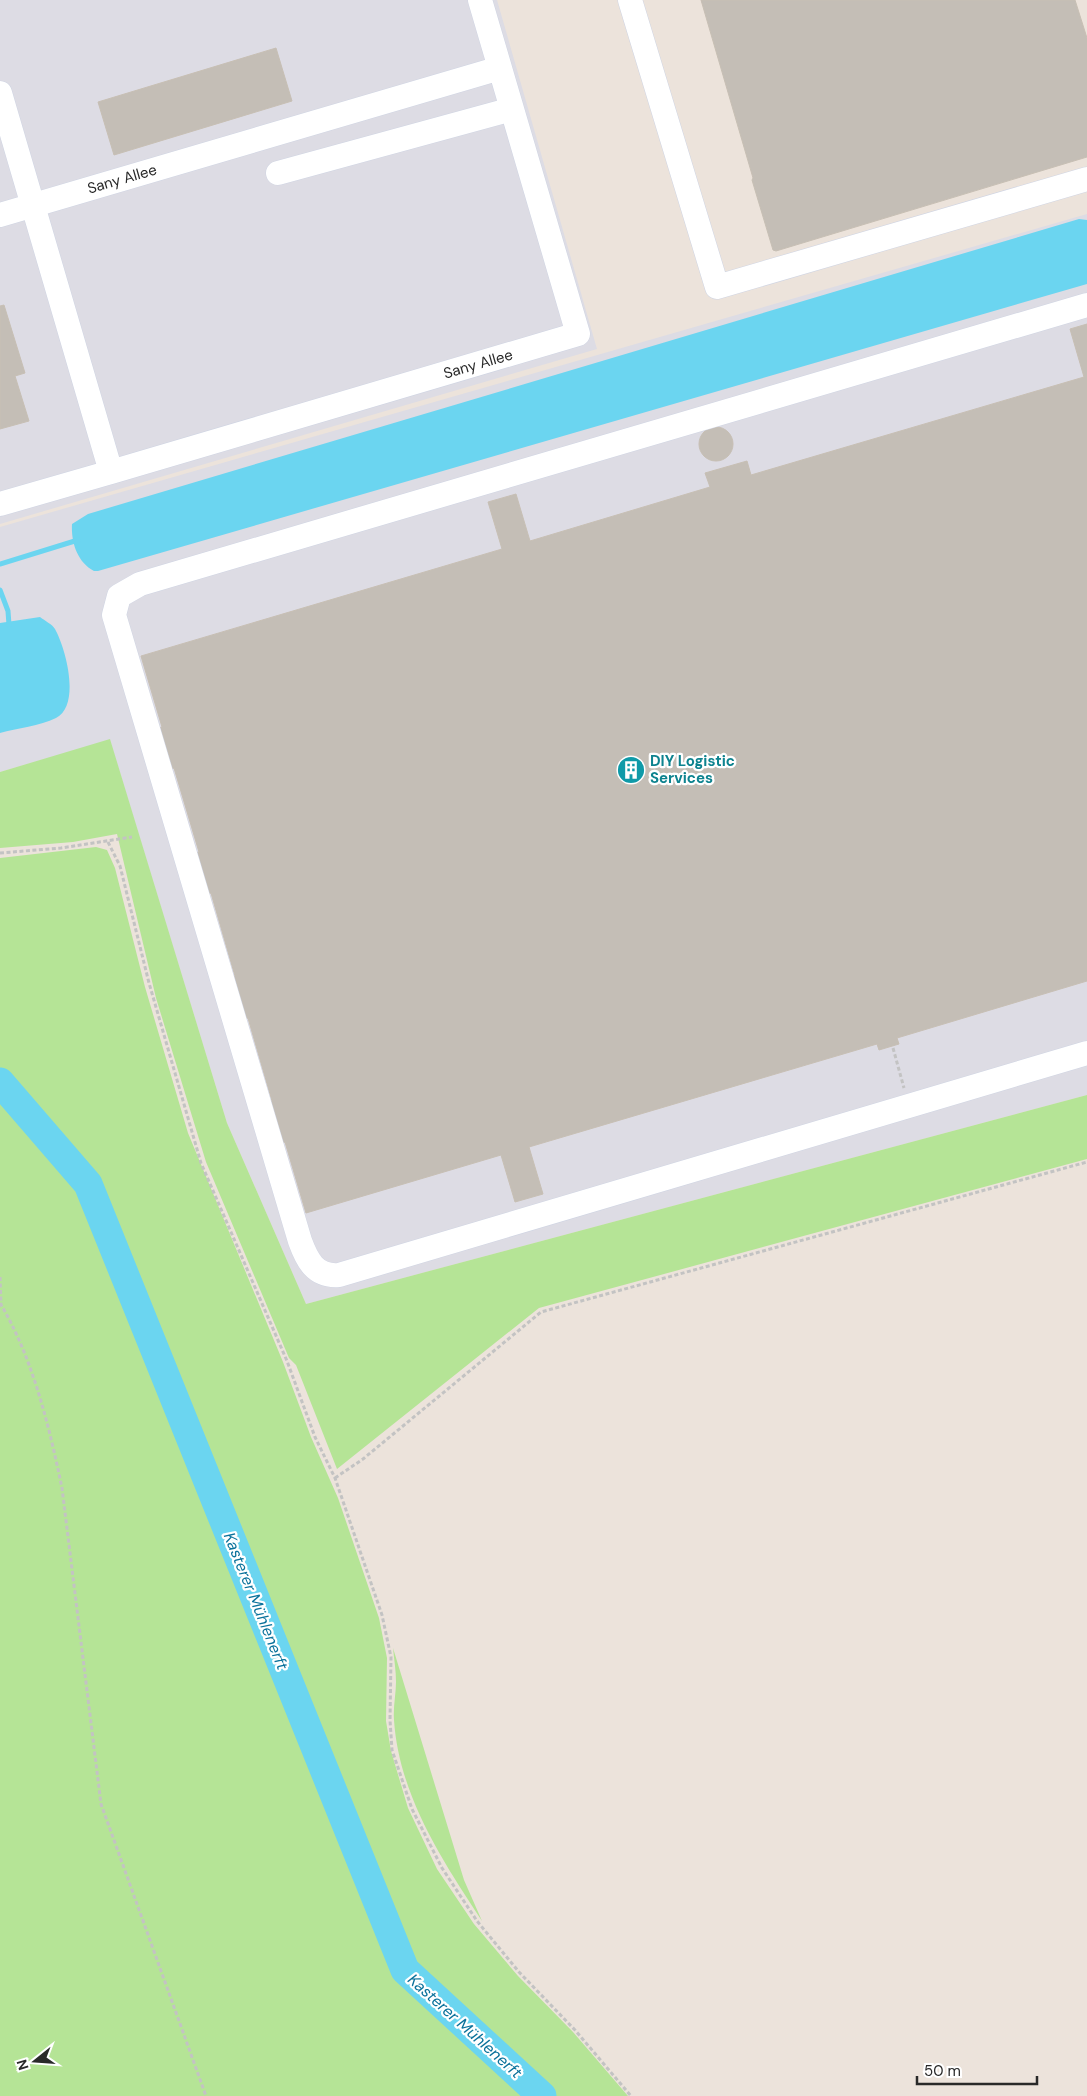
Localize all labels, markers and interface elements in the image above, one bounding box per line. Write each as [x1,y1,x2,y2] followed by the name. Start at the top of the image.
[85,160,159,198] street label: Sany Allee
[441,345,515,383] street label: Sany Allee
[650,751,735,788] place label: DIY Logistic Services
[616,755,646,785] building icon: DIY Logistic Services
[219,1529,293,1674] water label: Kasterer Mühlenerft
[404,1969,527,2083] water label: Kasterer Mühlenerft
[10,2036,60,2086] north arrow
[917,2054,1037,2086] scale bar
[12,2057,33,2072] text: N
[924,2061,961,2081] text: 50 m

